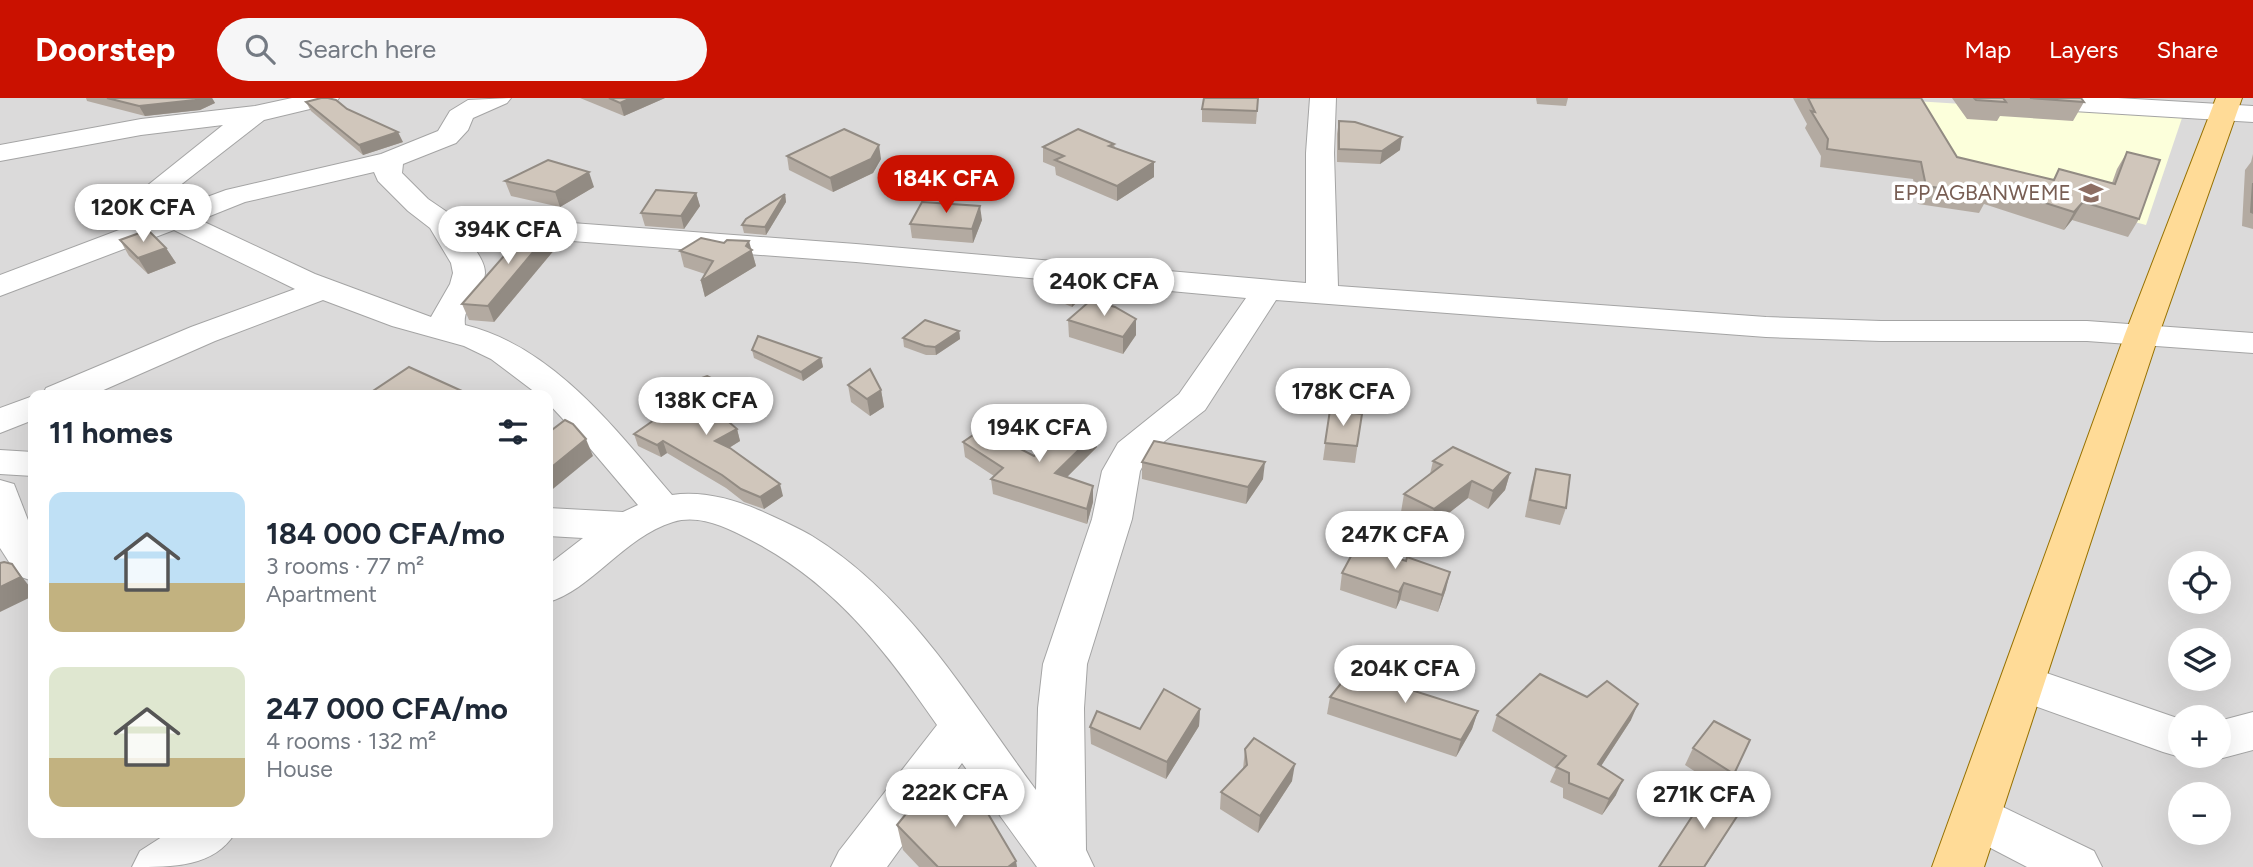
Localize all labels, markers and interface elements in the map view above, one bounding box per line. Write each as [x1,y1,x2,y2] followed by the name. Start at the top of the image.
[217,18,707,81] search box
[35,30,175,69] text: Doorstep
[241,30,279,68] icon: search
[297,33,436,65] text: Search here
[1964,35,2011,64] text: Map
[2049,35,2118,64] text: Layers
[2156,35,2218,64] text: Share
[874,156,1018,215] pin: 184K CFA
[894,164,998,192] text: 184K CFA
[2077,179,2105,207] school or university icon: EPP AGBANWEME
[1893,180,2071,205] place label: EPP AGBANWEME
[71,184,215,244] pin: 120K CFA
[91,193,195,221] text: 120K CFA
[436,206,580,266] pin: 394K CFA
[454,215,562,243] text: 394K CFA
[1032,258,1176,318] pin: 240K CFA
[1049,267,1159,295] text: 240K CFA
[1271,368,1415,428] pin: 178K CFA
[1291,377,1395,405] text: 178K CFA
[634,378,778,437] pin: 138K CFA
[654,386,758,414] text: 138K CFA
[967,404,1111,464] pin: 194K CFA
[494,413,532,451] icon: filters
[987,413,1091,441] text: 194K CFA
[49,414,173,451] text: 11 homes
[1323,512,1467,571] pin: 247K CFA
[266,515,505,552] text: 184 000 CFA/mo
[105,520,189,604] icon: home
[1341,520,1449,548] text: 247K CFA
[2168,551,2231,845] map controls
[2168,551,2231,614] button: locate
[266,552,424,580] text: 3 rooms · 77 m²
[266,580,377,608] text: Apartment
[2168,628,2231,691] button: layers
[1333,646,1477,705] pin: 204K CFA
[1350,654,1460,682] text: 204K CFA
[266,690,508,727] text: 247 000 CFA/mo
[105,695,189,779] icon: home
[2168,705,2231,768] button: +
[266,727,436,755] text: 4 rooms · 132 m²
[266,755,333,783] text: House
[883,770,1027,829] pin: 222K CFA
[1632,772,1776,831] pin: 271K CFA
[902,778,1008,806] text: 222K CFA
[1653,780,1755,808] text: 271K CFA
[2168,782,2231,845] button: −

